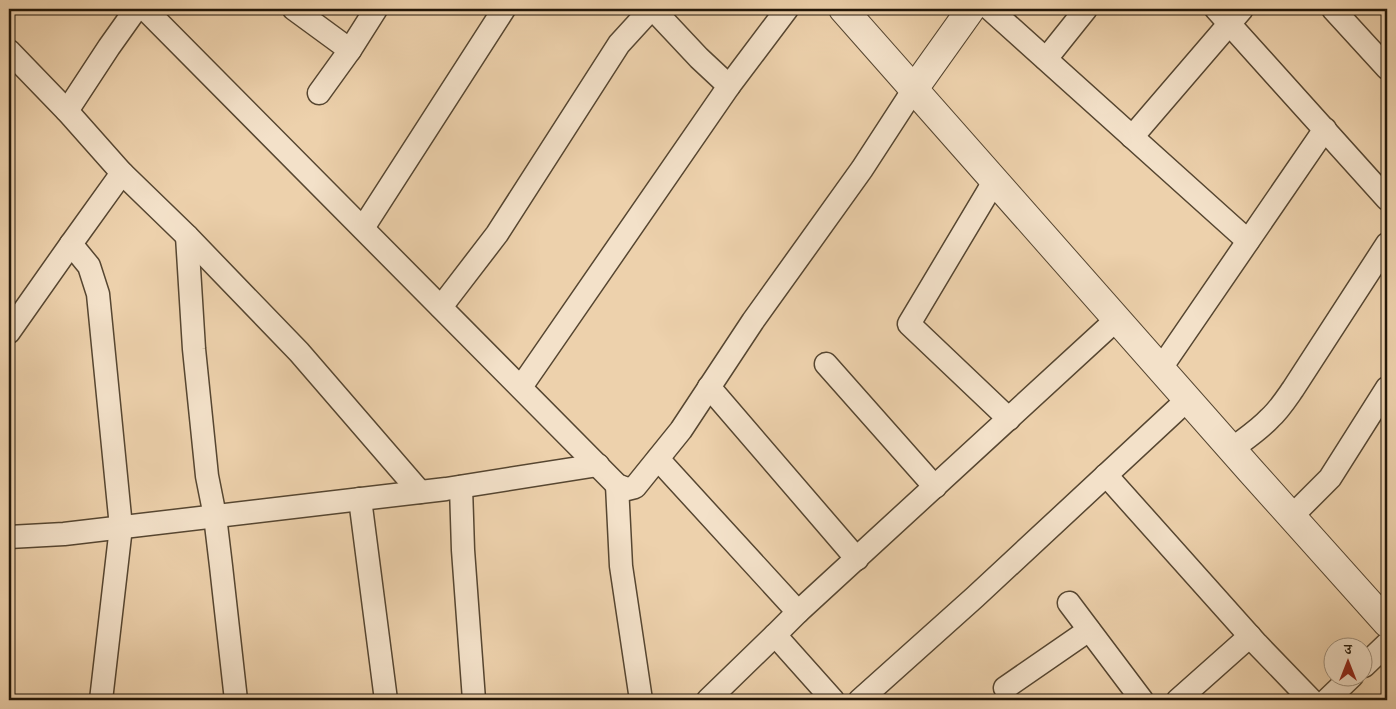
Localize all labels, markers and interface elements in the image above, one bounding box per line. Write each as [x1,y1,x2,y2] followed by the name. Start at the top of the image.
[1324,636,1374,686] north arrow
[1343,639,1352,659] text: उ

